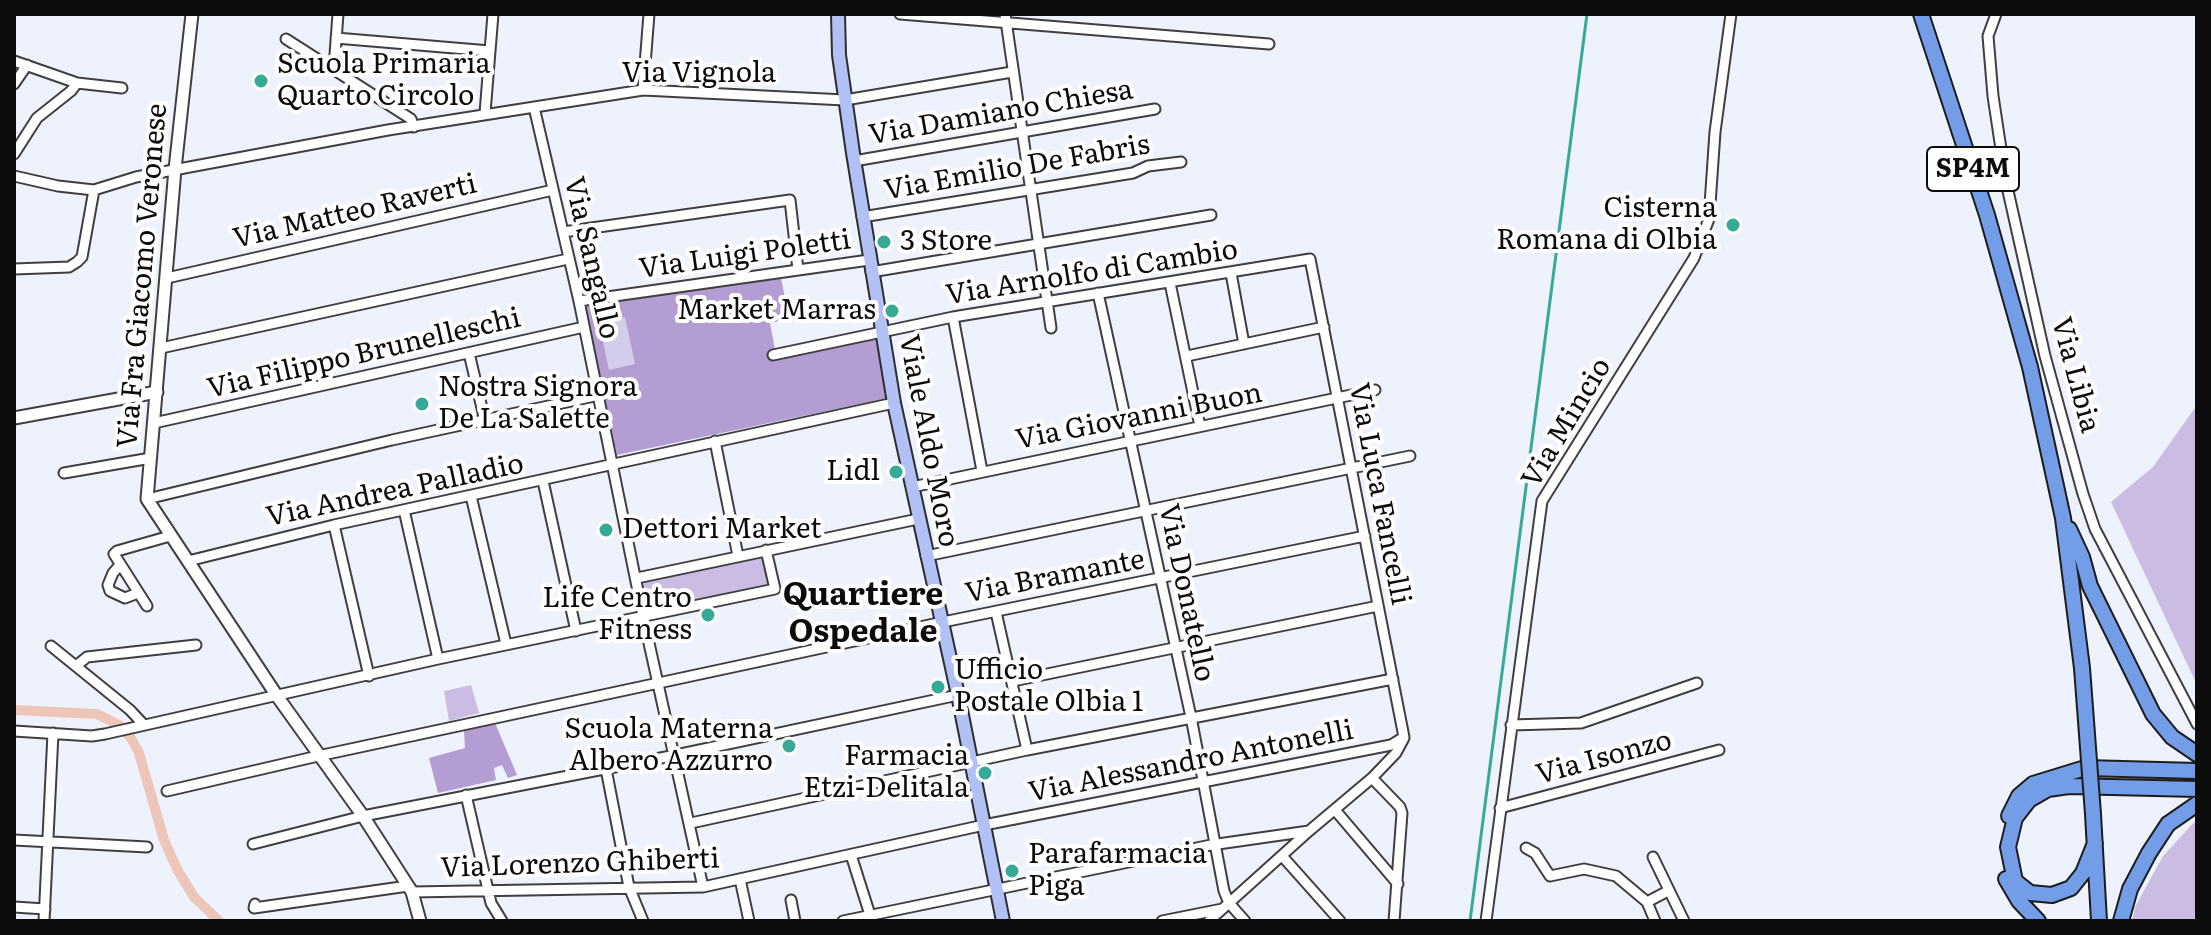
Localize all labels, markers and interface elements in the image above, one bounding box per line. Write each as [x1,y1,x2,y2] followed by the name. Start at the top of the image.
[277,48,491,114] place label: Scuola Primaria Quarto Circolo
[622,57,776,91] street label: Via Vignola
[252,72,270,90] marker: Scuola Primaria Quarto Circolo
[867,73,1135,153] street label: Via Damiano Chiesa
[111,102,175,450] street label: Via Fra Giacomo Veronese
[882,128,1152,208] street label: Via Emilio De Fabris
[1927,147,2019,191] road number: SP4M
[230,168,480,256] street label: Via Matteo Raverti
[556,174,626,342] street label: Via Sangallo
[1496,192,1717,258] place label: Cisterna Romana di Olbia
[1724,216,1742,234] marker: Cisterna Romana di Olbia
[637,224,853,286] street label: Via Luigi Poletti
[900,225,992,259] place label: 3 Store
[875,233,893,251] marker: 3 Store
[944,233,1240,313] street label: Via Arnolfo di Cambio
[677,294,876,328] place label: Market Marras
[204,302,524,406] street label: Via Filippo Brunelleschi
[883,302,901,320] marker: Market Marras
[2043,314,2107,436] street label: Via Libia
[891,332,965,550] street label: Viale Aldo Moro
[1515,352,1619,494] street label: Via Mincio
[438,371,638,437] place label: Nostra Signora De La Salette
[1013,377,1265,457] street label: Via Giovanni Buon
[1341,380,1417,608] street label: Via Luca Fancelli
[413,395,431,413] marker: Nostra Signora De La Salette
[263,447,527,535] street label: Via Andrea Palladio
[826,455,880,489] place label: Lidl
[887,463,905,481] marker: Lidl
[1151,501,1221,685] street label: Via Donatello
[622,513,822,547] place label: Dettori Market
[597,521,615,539] marker: Dettori Market
[962,543,1148,611] street label: Via Bramante
[783,577,943,652] district label: Quartiere Ospedale
[543,582,692,648] place label: Life Centro Fitness
[699,606,717,624] marker: Life Centro Fitness
[954,654,1143,720] place label: Ufficio Postale Olbia 1
[929,678,947,696] marker: Ufficio Postale Olbia 1
[564,713,773,779] place label: Scuola Materna Albero Azzurro
[1026,714,1356,810] street label: Via Alessandro Antonelli
[1532,724,1676,792] street label: Via Isonzo
[780,737,798,755] marker: Scuola Materna Albero Azzurro
[803,740,969,806] place label: Farmacia Etzi-Delitala
[976,764,994,782] marker: Farmacia Etzi-Delitala
[1028,838,1207,904] place label: Parafarmacia Piga
[440,842,720,886] street label: Via Lorenzo Ghiberti
[1003,862,1021,880] marker: Parafarmacia Piga

